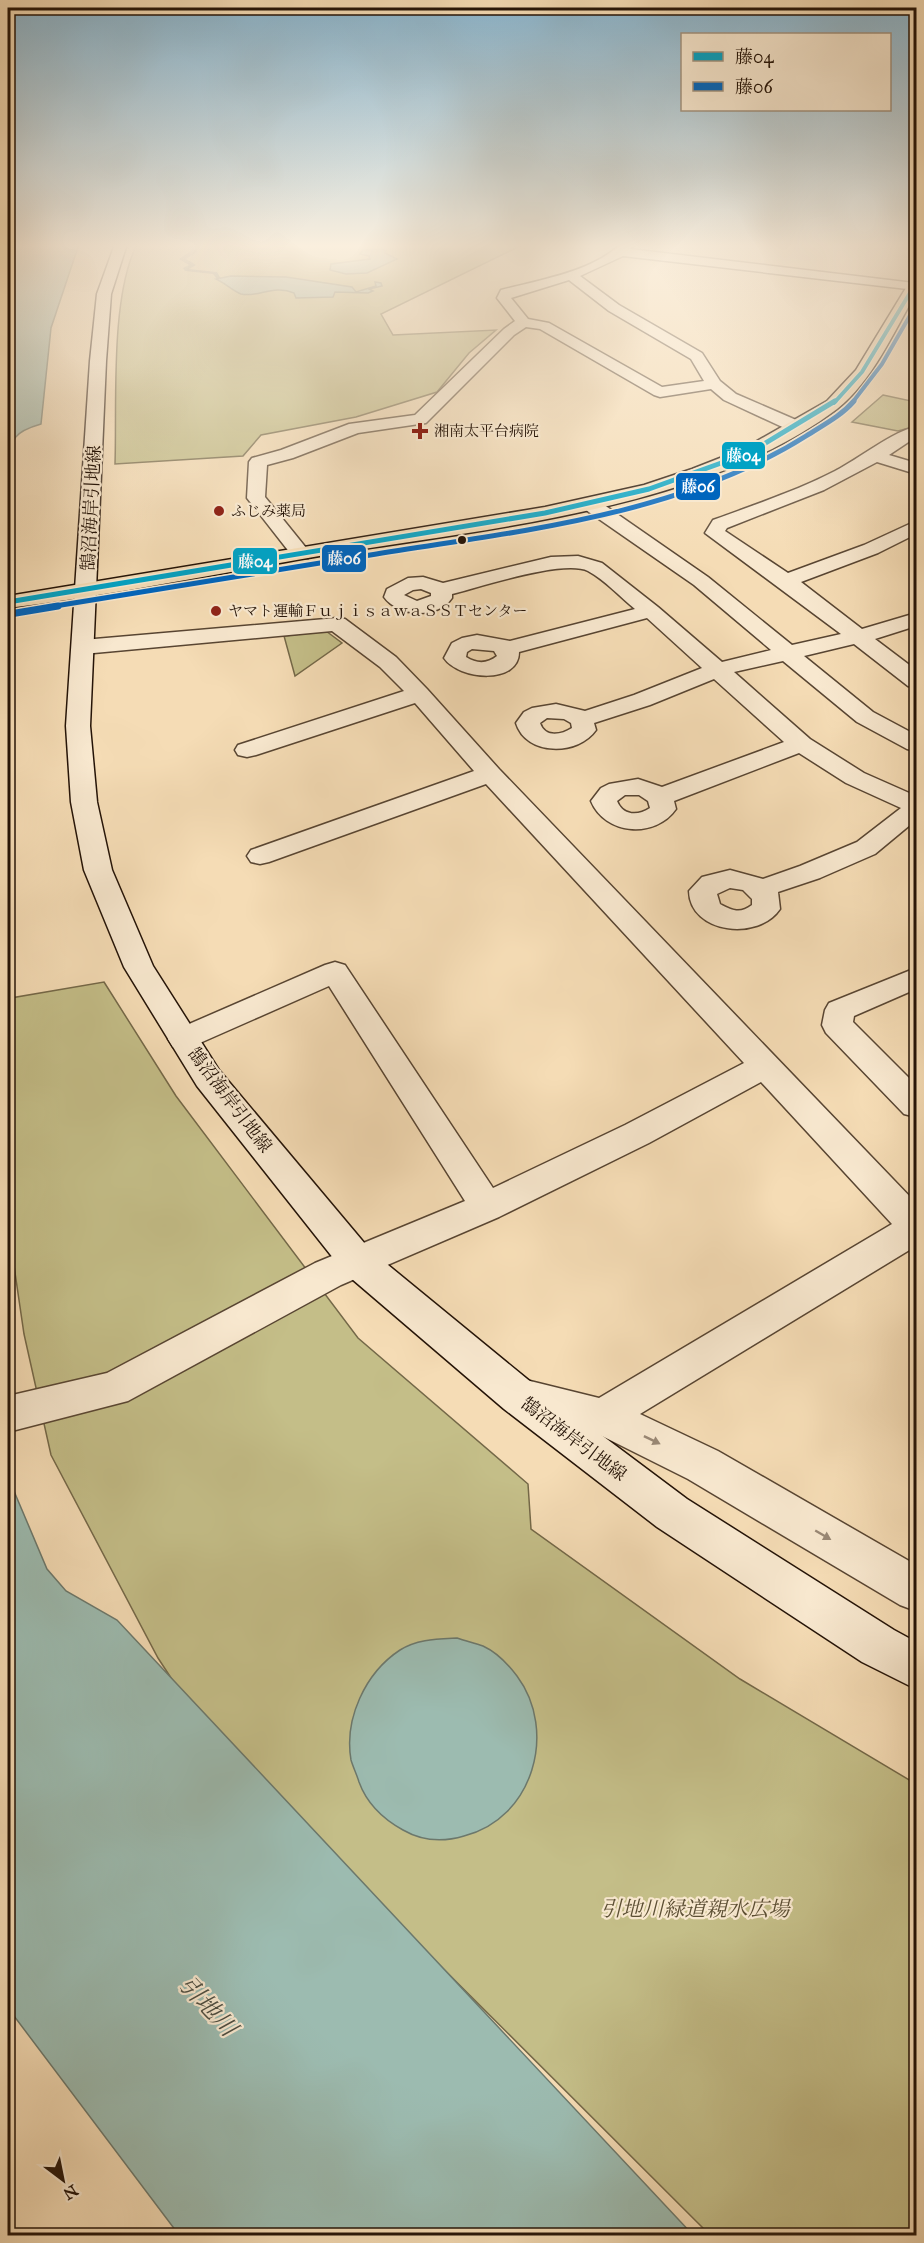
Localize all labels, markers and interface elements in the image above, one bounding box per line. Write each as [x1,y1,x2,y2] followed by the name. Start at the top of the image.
[681,33,891,111] legend
[735,46,774,68] text: 藤04
[735,76,773,98] text: 藤06
[411,422,429,440] marker: 湘南太平台病院
[434,422,539,440] place label: 湘南太平台病院
[721,441,766,470] line badge: 藤04
[77,445,105,571] street label: 鵠沼海岸引地線
[726,446,761,466] text: 藤04
[675,472,721,501] line badge: 藤06
[681,477,716,496] text: 藤06
[231,502,306,520] place label: ふじみ薬局
[212,504,226,518] marker: ふじみ薬局
[456,534,468,546] unlabelled marker
[321,544,367,573] line badge: 藤06
[232,547,278,575] line badge: 藤04
[327,549,362,568] text: 藤06
[238,552,273,572] text: 藤04
[228,602,527,620] place label: ヤマト運輸ＦｕｊｉｓａｗａＳＳＴセンター
[209,604,223,618] marker: ヤマト運輸ＦｕｊｉｓａｗａＳＳＴセンター
[183,1043,277,1157] street label: 鵠沼海岸引地線
[517,1392,631,1486] street label: 鵠沼海岸引地線
[644,1436,661,1445] one-way arrow
[815,1529,831,1540] one-way arrow
[601,1896,791,1922] park label: 引地川緑道親水広場
[172,1969,246,2045] water label: 引地川
[33,2150,93,2210] north arrow
[60,2181,81,2204] text: N

